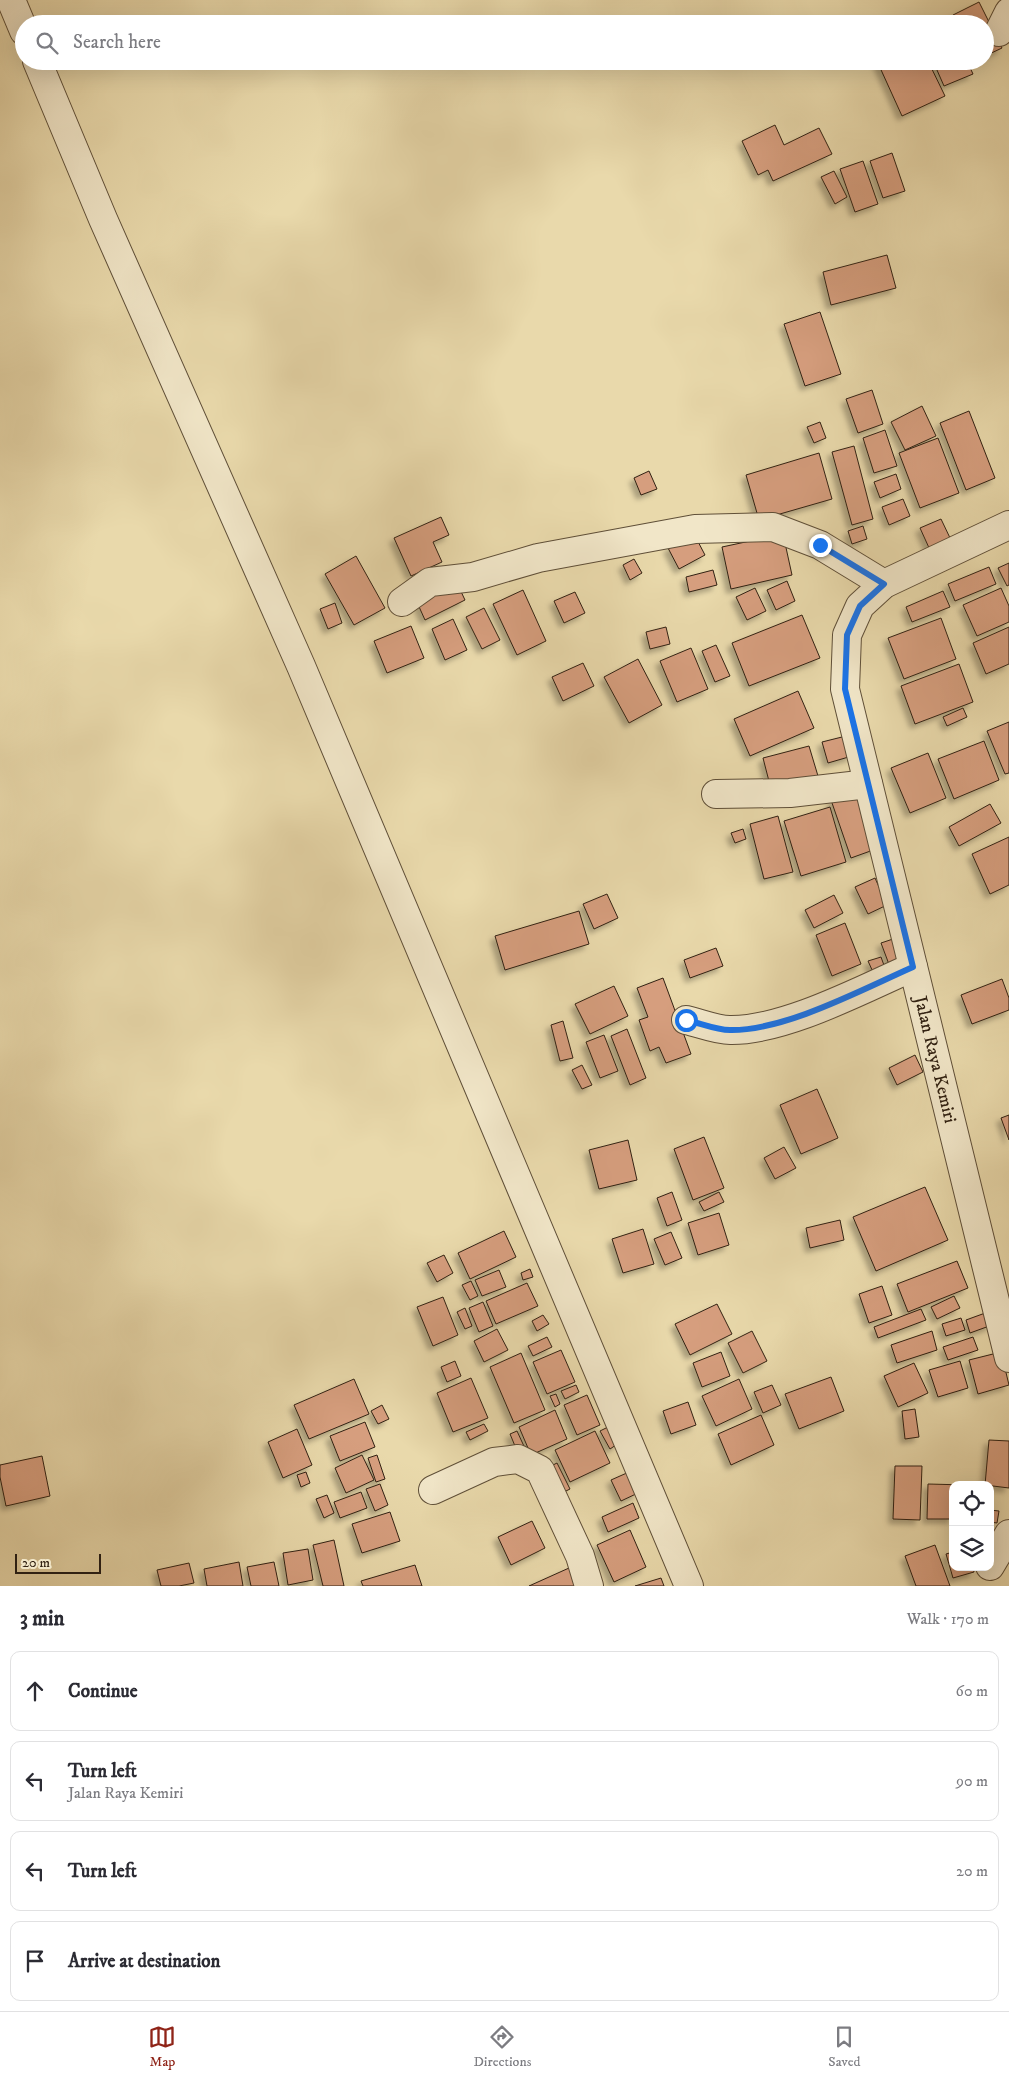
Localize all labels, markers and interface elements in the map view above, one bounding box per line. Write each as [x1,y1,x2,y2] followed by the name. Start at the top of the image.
[15,15,994,70] search box
[33,29,61,57] icon: search
[73,31,161,54] text: Search here
[809,534,832,557] route end
[908,992,961,1125] street label: Jalan Raya Kemiri
[675,1009,698,1032] route start
[949,1481,994,1571] map controls
[949,1481,994,1526] button: locate
[949,1526,994,1571] button: layers
[15,1551,101,1574] scale bar
[22,1554,50,1572] text: 20 m
[20,1606,65,1632] text: 3 min
[907,1609,989,1629] text: Walk · 170 m
[21,1677,49,1705] icon: ahead
[68,1680,138,1703] text: Continue
[956,1681,988,1701] text: 60 m
[68,1760,137,1783] text: Turn left
[21,1767,49,1795] icon: left
[956,1771,988,1791] text: 90 m
[68,1783,183,1803] text: Jalan Raya Kemiri
[21,1857,49,1885] icon: left
[68,1860,137,1883] text: Turn left
[956,1861,988,1881] text: 20 m
[21,1947,49,1975] icon: arrive
[68,1950,220,1973] text: Arrive at destination
[148,2023,176,2071] tab: Map
[473,2023,531,2071] tab: Directions
[828,2023,861,2071] tab: Saved

